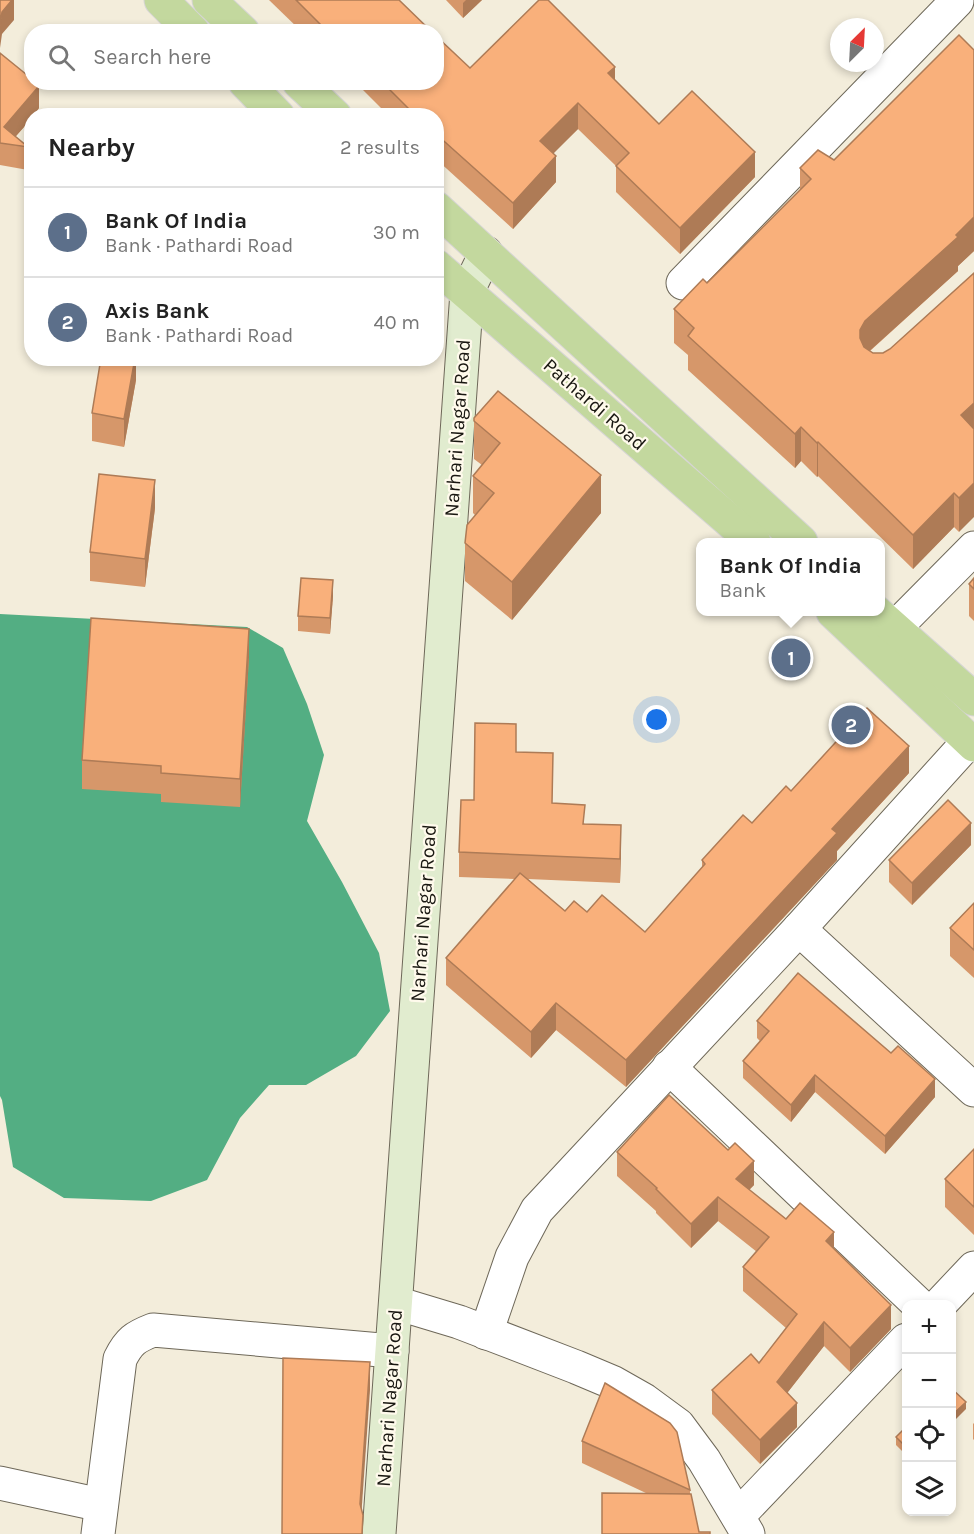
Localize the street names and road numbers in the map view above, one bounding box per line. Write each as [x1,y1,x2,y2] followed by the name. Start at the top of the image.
[440,338,475,518] street label: Narhari Nagar Road
[539,354,651,455] street label: Pathardi Road
[406,823,441,1003] street label: Narhari Nagar Road
[372,1308,407,1488] street label: Narhari Nagar Road

